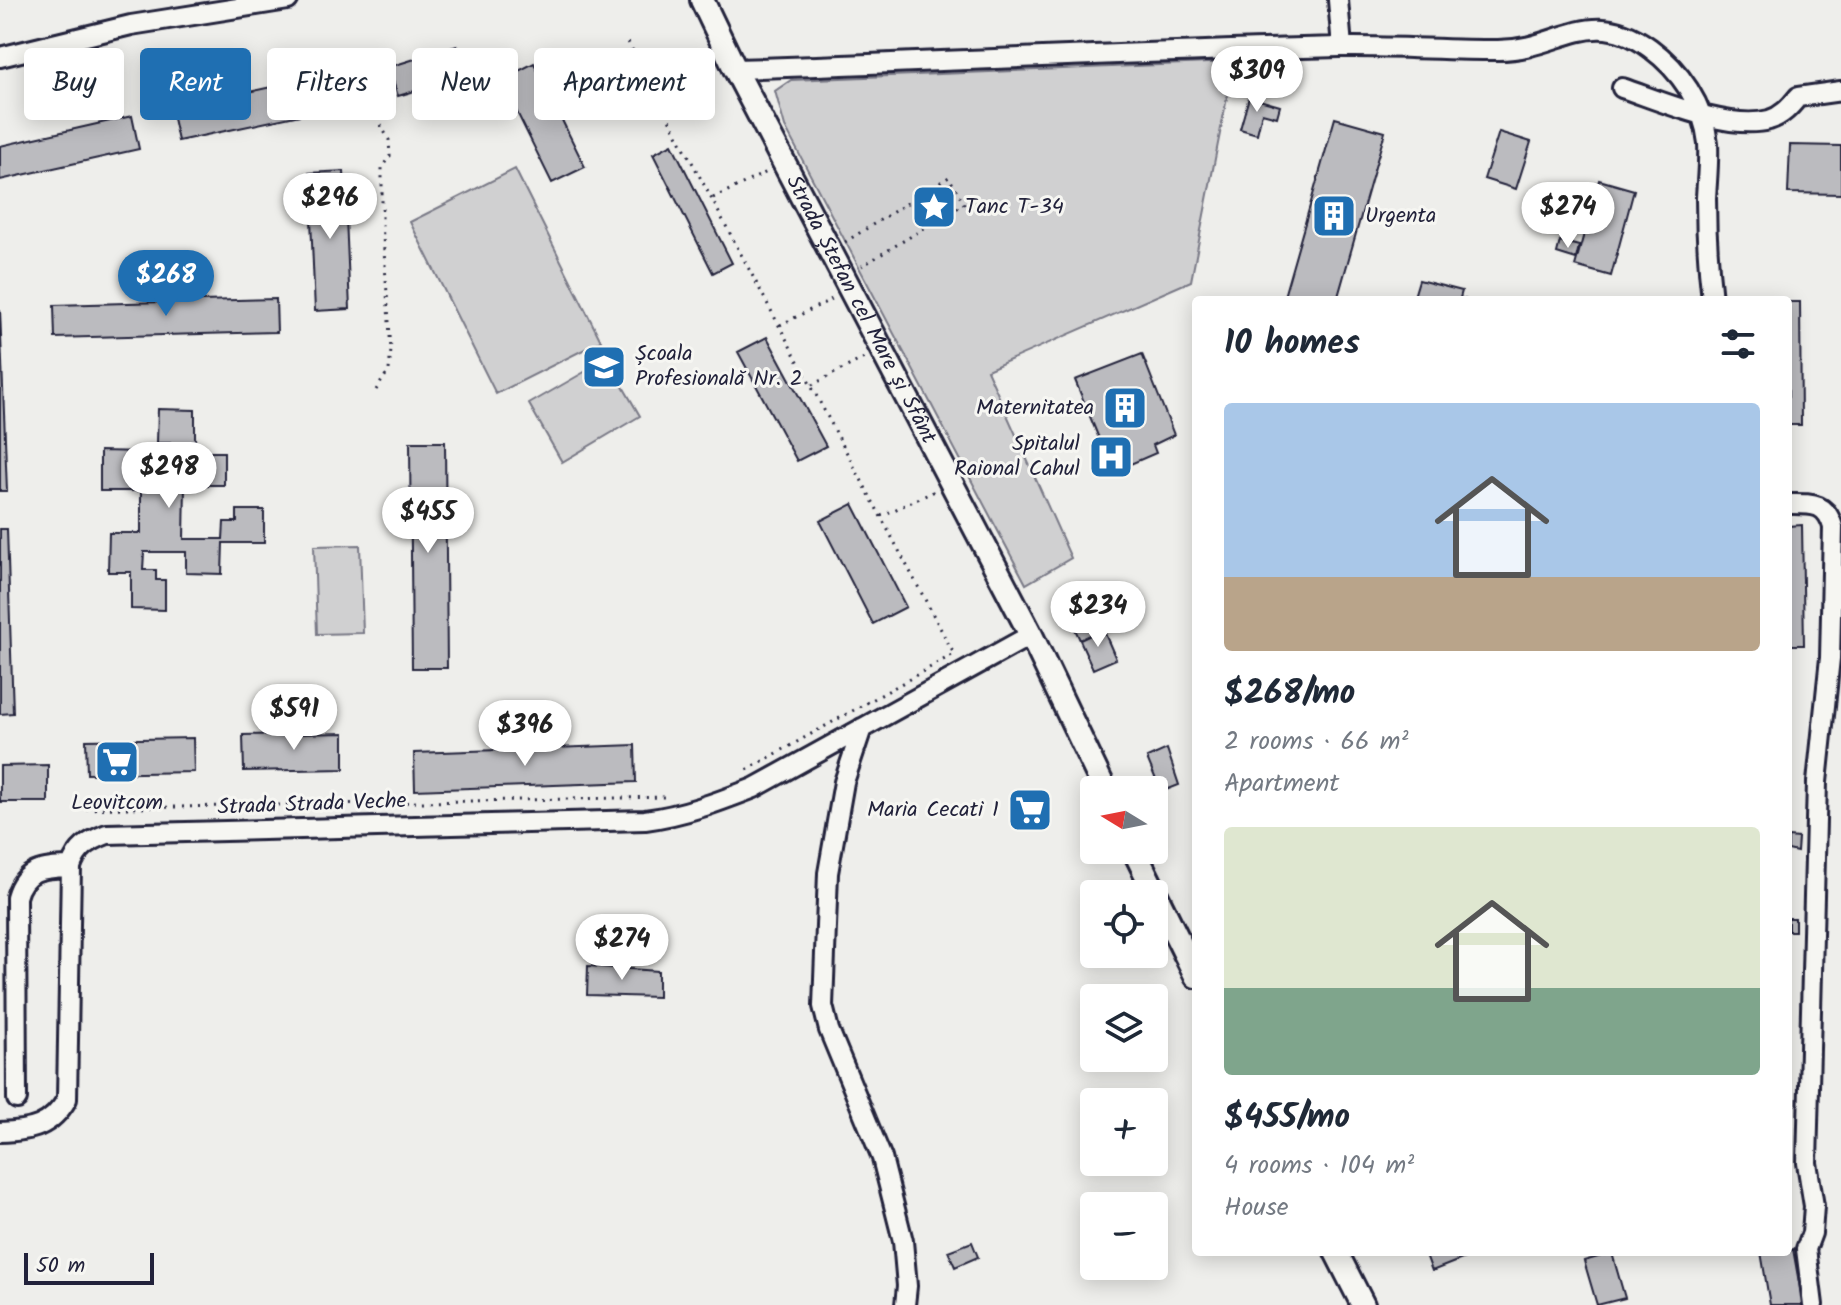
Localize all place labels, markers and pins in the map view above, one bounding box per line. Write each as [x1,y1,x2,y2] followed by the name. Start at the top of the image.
[1210,46,1304,114] pin: $309
[283,173,377,241] pin: $296
[1521,182,1615,250] pin: $274
[910,183,958,231] place icon: Tanc T-34
[965,190,1064,225] place label: Tanc T-34
[1310,192,1358,240] building icon: Urgenta
[1365,199,1436,234] place label: Urgenta
[119,250,213,318] pin: $268
[635,337,803,397] place label: Școala Profesională Nr. 2
[580,343,628,391] school or university icon: Școala Profesională Nr. 2
[1101,384,1149,432] building icon: Maternitatea
[976,391,1094,426] place label: Maternitatea
[954,427,1081,487] place label: Spitalul Raional Cahul
[1087,433,1135,481] hospital icon: Spitalul Raional Cahul
[122,442,216,510] pin: $298
[381,487,475,555] pin: $455
[1051,581,1145,649] pin: $234
[247,684,341,752] pin: $591
[478,700,572,768] pin: $396
[93,738,141,786] supermarket icon: Leovitcom
[71,786,163,821] place label: Leovitcom
[1006,786,1054,834] supermarket icon: Maria Cecati 1
[867,793,999,828] place label: Maria Cecati 1
[575,914,669,982] pin: $274

